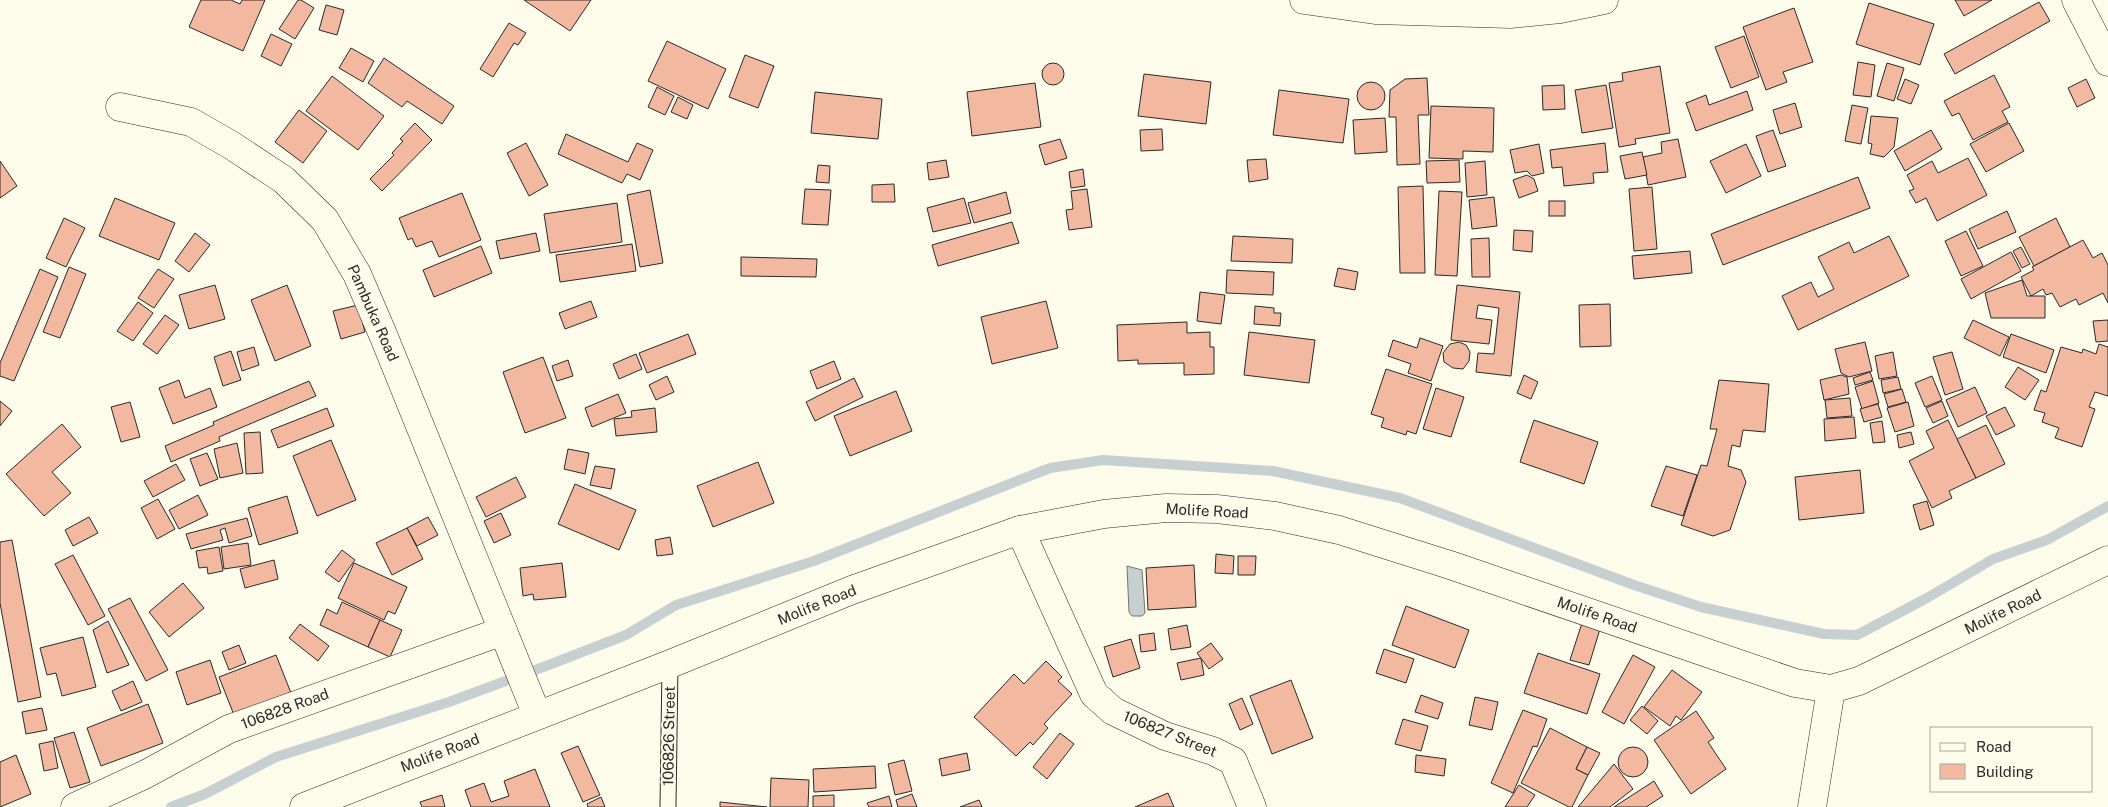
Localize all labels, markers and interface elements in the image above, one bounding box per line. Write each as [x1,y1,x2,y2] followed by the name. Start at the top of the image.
[345,262,402,364] street label: Pambuka Road
[1165,500,1249,521] street label: Molife Road
[775,581,859,628] street label: Molife Road
[1962,586,2044,637] street label: Molife Road
[1555,593,1639,636] street label: Molife Road
[239,685,331,732] street label: 106828 Road
[659,686,678,786] street label: 106826 Street
[1121,707,1220,760] street label: 106827 Street
[1930,727,2093,792] legend
[398,730,482,775] street label: Molife Road
[1976,738,2012,755] text: Road
[1976,763,2034,780] text: Building

